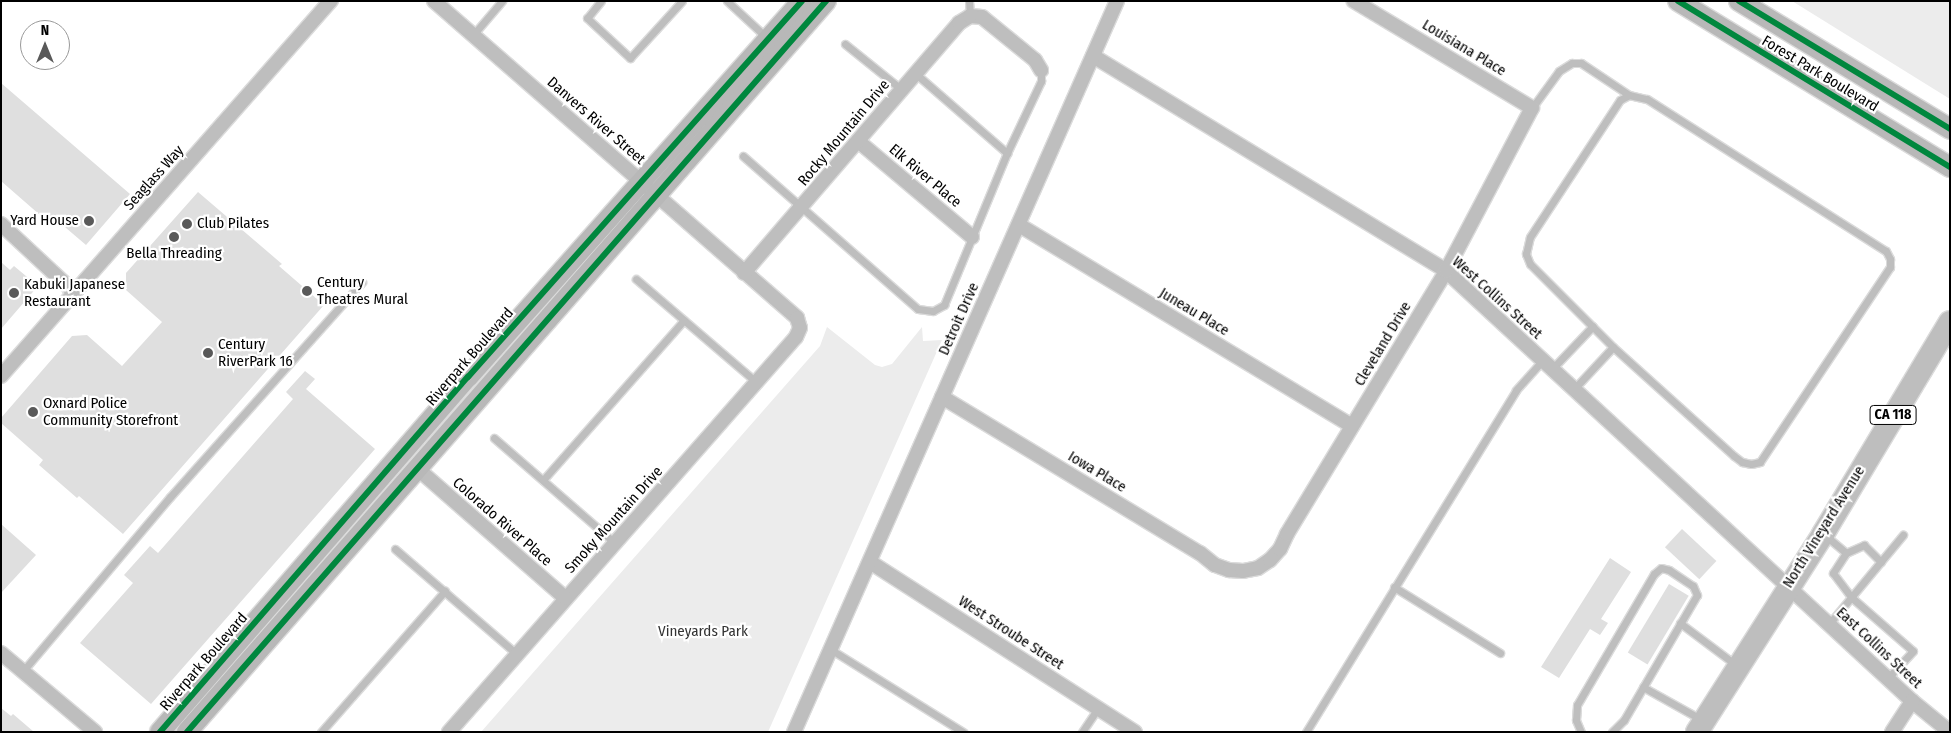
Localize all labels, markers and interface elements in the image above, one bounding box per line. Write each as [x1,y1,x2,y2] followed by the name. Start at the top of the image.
[1419,16,1509,80] street label: Louisiana Place
[20,20,70,70] north arrow
[41,22,49,39] text: N
[1758,32,1882,116] street label: Forest Park Boulevard
[543,73,649,169] street label: Danvers River Street
[794,76,894,190] street label: Rocky Mountain Drive
[885,141,965,211] street label: Elk River Place
[120,142,188,214] street label: Seaglass Way
[10,212,79,230] place label: Yard House
[83,215,95,227] marker: Yard House
[197,215,269,233] place label: Club Pilates
[181,218,193,230] marker: Club Pilates
[168,231,180,243] marker: Bella Threading
[126,245,222,263] place label: Bella Threading
[1448,253,1546,343] street label: West Collins Street
[317,273,408,308] place label: Century Theatres Mural
[24,275,125,310] place label: Kabuki Japanese Restaurant
[935,280,983,358] street label: Detroit Drive
[1156,284,1232,340] street label: Juneau Place
[301,285,313,297] marker: Century Theatres Mural
[8,287,20,299] marker: Kabuki Japanese Restaurant
[1351,299,1415,389] street label: Cleveland Drive
[423,304,517,410] street label: Riverpark Boulevard
[218,335,293,370] place label: Century RiverPark 16
[202,347,214,359] marker: Century RiverPark 16
[43,394,178,429] place label: Oxnard Police Community Storefront
[1869,404,1917,426] road number: CA 118
[27,406,39,418] marker: Oxnard Police Community Storefront
[1065,448,1129,496] street label: Iowa Place
[561,463,667,577] street label: Smoky Mountain Drive
[1779,463,1869,591] street label: North Vineyard Avenue
[449,474,555,570] street label: Colorado River Place
[955,592,1067,674] street label: West Stroube Street
[1832,604,1926,692] street label: East Collins Street
[157,609,251,715] street label: Riverpark Boulevard
[658,623,748,641] park label: Vineyards Park

